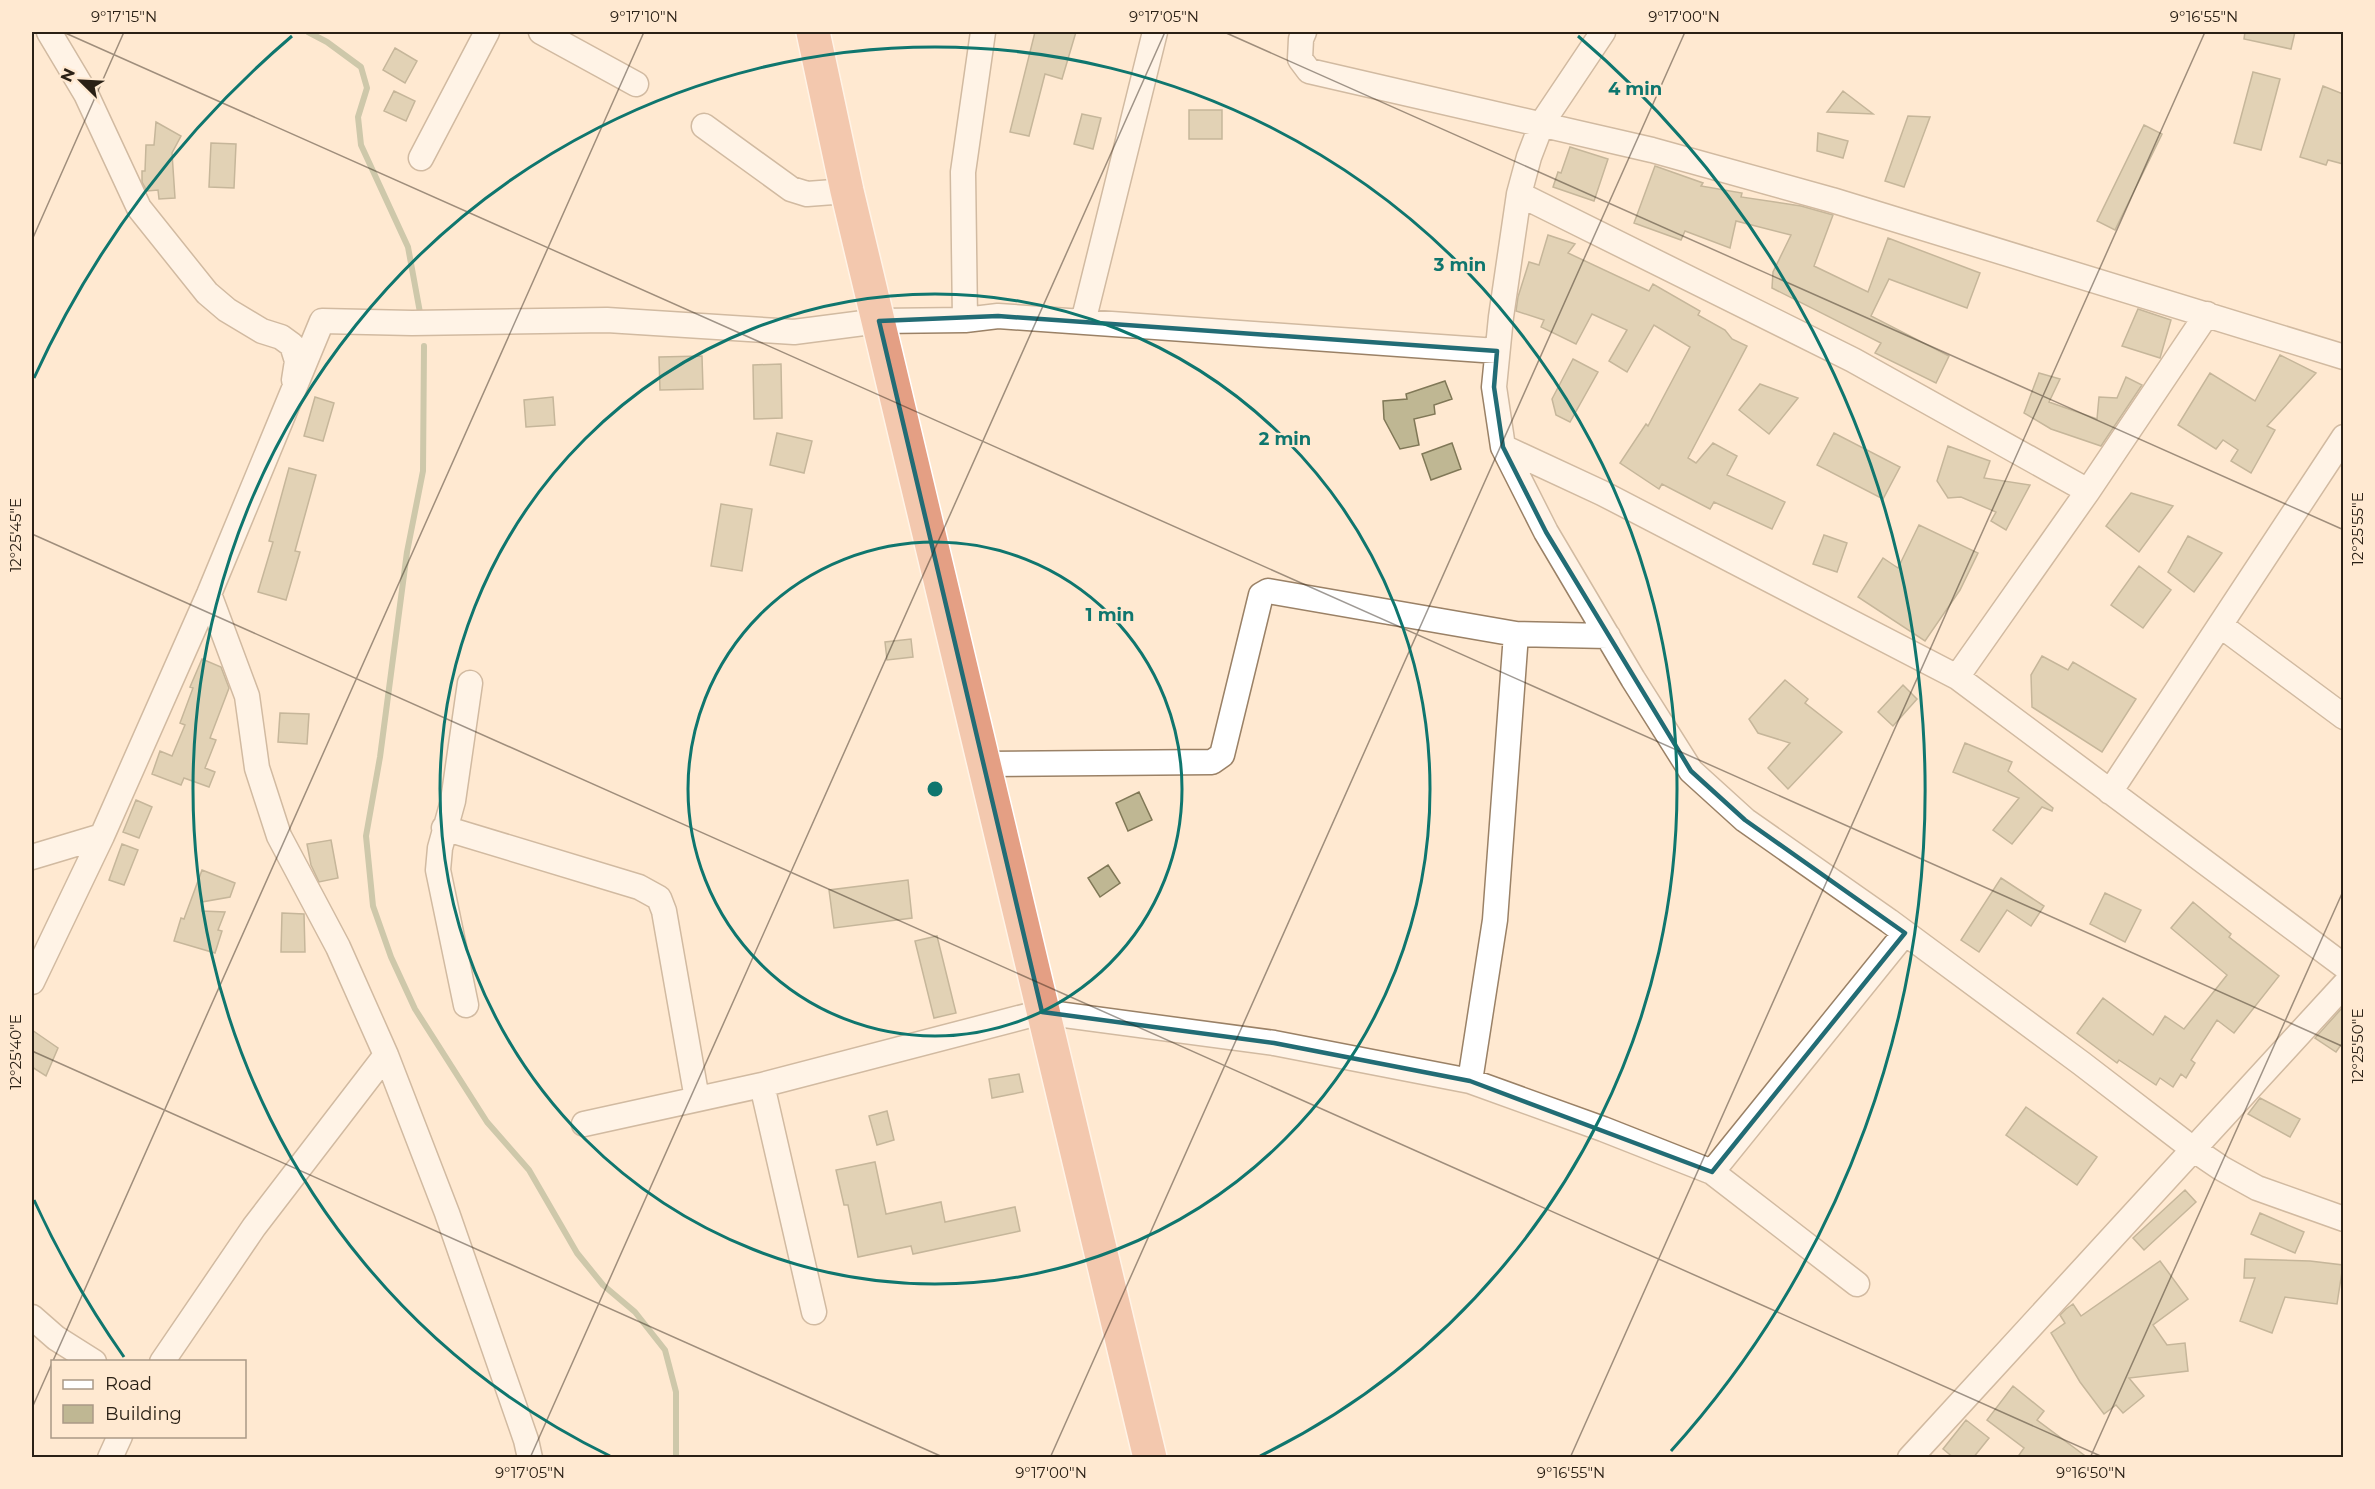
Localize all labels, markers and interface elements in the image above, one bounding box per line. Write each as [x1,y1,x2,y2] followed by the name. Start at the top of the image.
[91,7,157,26] text: 9°17'15"N
[610,7,678,26] text: 9°17'10"N
[1129,7,1199,26] text: 9°17'05"N
[1648,7,1720,26] text: 9°17'00"N
[2170,7,2238,26] text: 9°16'55"N
[51,51,111,111] north arrow
[56,65,79,85] text: N
[1608,78,1662,100] text: 4 min
[1433,254,1486,276] text: 3 min
[1259,428,1311,450] text: 2 min
[2348,492,2367,566] text: 12°25'55"E
[6,498,25,572] text: 12°25'45"E
[1086,604,1134,626] text: 1 min
[925,779,945,799] centre of rings
[2348,1009,2367,1084] text: 12°25'50"E
[6,1014,25,1090] text: 12°25'40"E
[51,1360,246,1438] legend
[105,1373,152,1395] text: Road
[105,1403,182,1425] text: Building
[495,1463,565,1482] text: 9°17'05"N
[1015,1463,1087,1482] text: 9°17'00"N
[1537,1463,1605,1482] text: 9°16'55"N
[2056,1463,2126,1482] text: 9°16'50"N

